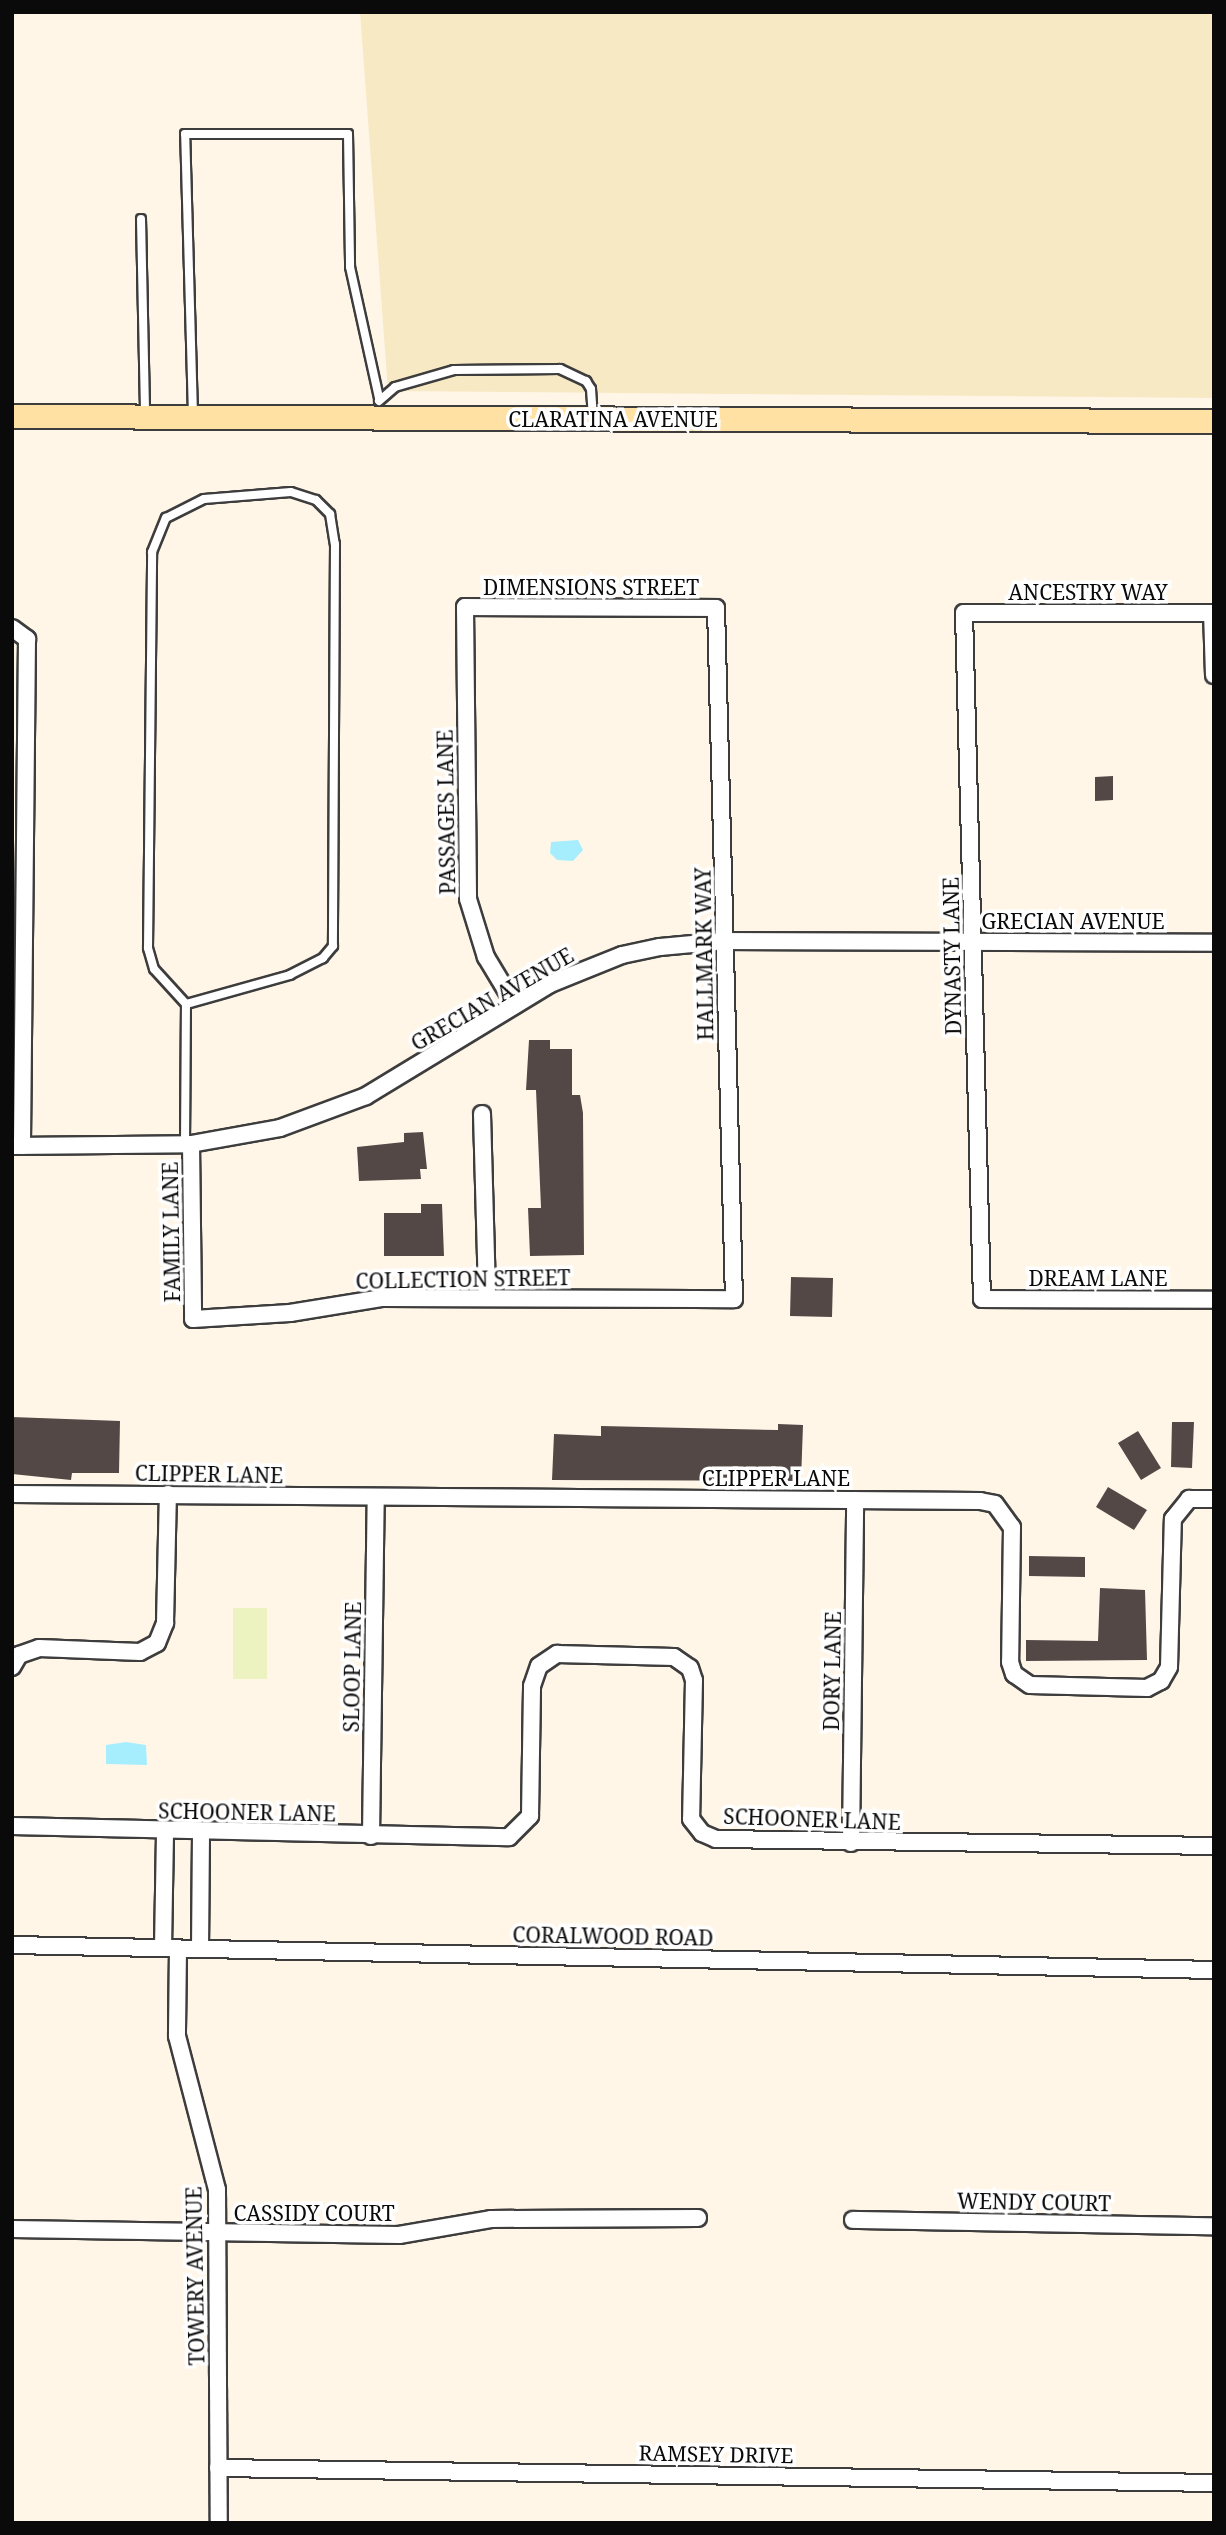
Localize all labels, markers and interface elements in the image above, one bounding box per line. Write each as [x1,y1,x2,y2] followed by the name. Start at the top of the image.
[508,406,718,432] street label: CLARATINA AVENUE
[483,574,699,600] street label: DIMENSIONS STREET
[1008,579,1168,605] street label: ANCESTRY WAY
[432,729,460,895] street label: PASSAGES LANE
[690,867,718,1041] street label: HALLMARK WAY
[938,877,966,1035] street label: DYNASTY LANE
[981,908,1165,934] street label: GRECIAN AVENUE
[406,942,578,1056] street label: GRECIAN AVENUE
[157,1162,185,1302] street label: FAMILY LANE
[355,1265,571,1293] street label: COLLECTION STREET
[1028,1265,1168,1291] street label: DREAM LANE
[135,1460,283,1488] street label: CLIPPER LANE
[702,1465,850,1491] street label: CLIPPER LANE
[338,1601,366,1733] street label: SLOOP LANE
[818,1611,846,1731] street label: DORY LANE
[158,1798,336,1826] street label: SCHOONER LANE
[723,1803,901,1835] street label: SCHOONER LANE
[512,1922,714,1950] street label: CORALWOOD ROAD
[181,2186,209,2366] street label: TOWERY AVENUE
[957,2188,1111,2216] street label: WENDY COURT
[233,2200,395,2226] street label: CASSIDY COURT
[638,2440,794,2468] street label: RAMSEY DRIVE

